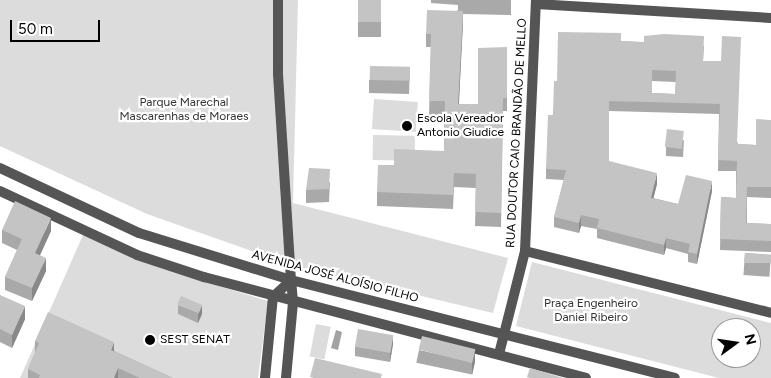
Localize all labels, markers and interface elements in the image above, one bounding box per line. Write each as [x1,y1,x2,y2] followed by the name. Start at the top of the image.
[12,10,102,42] scale bar
[504,18,530,248] street label: RUA DOUTOR CAIO BRANDÃO DE MELLO
[18,20,53,38] text: 50 m
[119,96,249,124] park label: Parque Marechal Mascarenhas de Moraes
[417,112,504,140] place label: Escola Vereador Antonio Giudice
[401,120,413,132] marker: Escola Vereador Antonio Giudice
[250,248,420,306] street label: AVENIDA JOSÉ ALOÍSIO FILHO
[544,297,638,325] park label: Praça Engenheiro Daniel Ribeiro
[711,318,761,368] north arrow
[741,332,760,347] text: N
[160,333,230,347] place label: SEST SENAT
[144,334,156,346] marker: SEST SENAT

